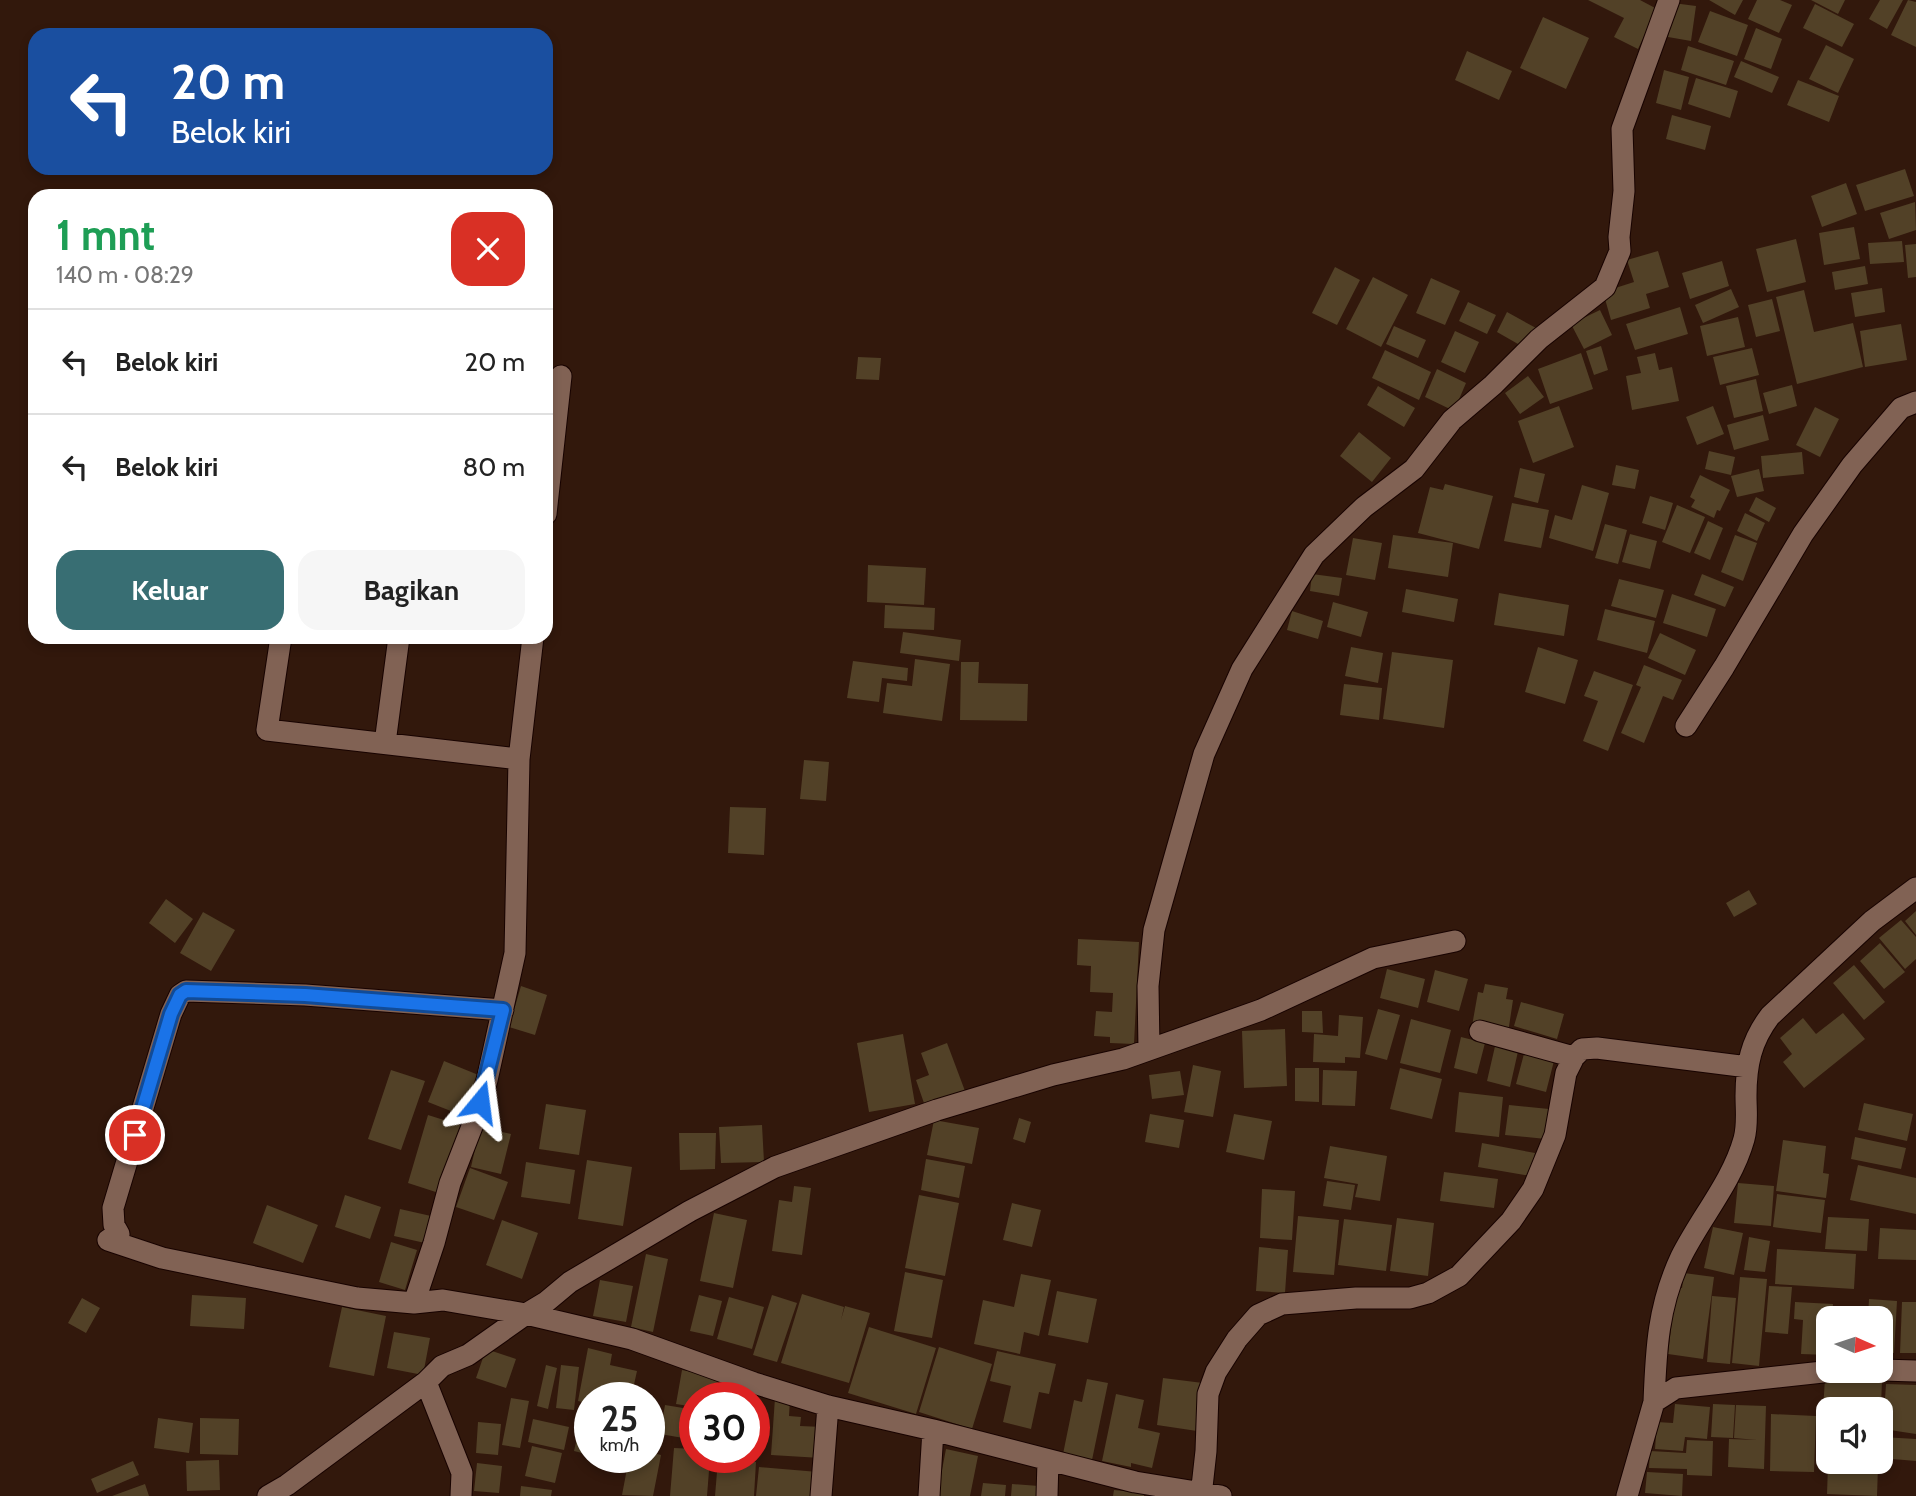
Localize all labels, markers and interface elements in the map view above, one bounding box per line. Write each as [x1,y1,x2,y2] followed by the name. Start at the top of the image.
[171,52,285,111] text: 20 m
[56,56,147,147] icon: left
[171,112,291,151] text: Belok kiri
[56,209,155,261] text: 1 mnt
[451,212,525,286] button: close
[56,261,194,289] text: 140 m · 08:29
[56,343,94,381] icon: left
[115,346,218,378] text: Belok kiri
[465,346,525,378] text: 20 m
[56,448,94,486] icon: left
[115,451,218,483] text: Belok kiri
[462,451,525,483] text: 80 m
[56,550,284,630] button: Keluar
[298,550,525,630] button: Bagikan
[443,1065,517,1139] position arrow
[105,1105,165,1165] pin
[116,1116,154,1154] icon: arrive
[1816,1306,1894,1382] north arrow
[1816,1306,1893,1474] map controls
[679,1382,770,1473] speed limit sign: 30
[601,1397,638,1440] text: 25
[1816,1397,1893,1474] button: sound
[600,1434,639,1456] text: km/h

